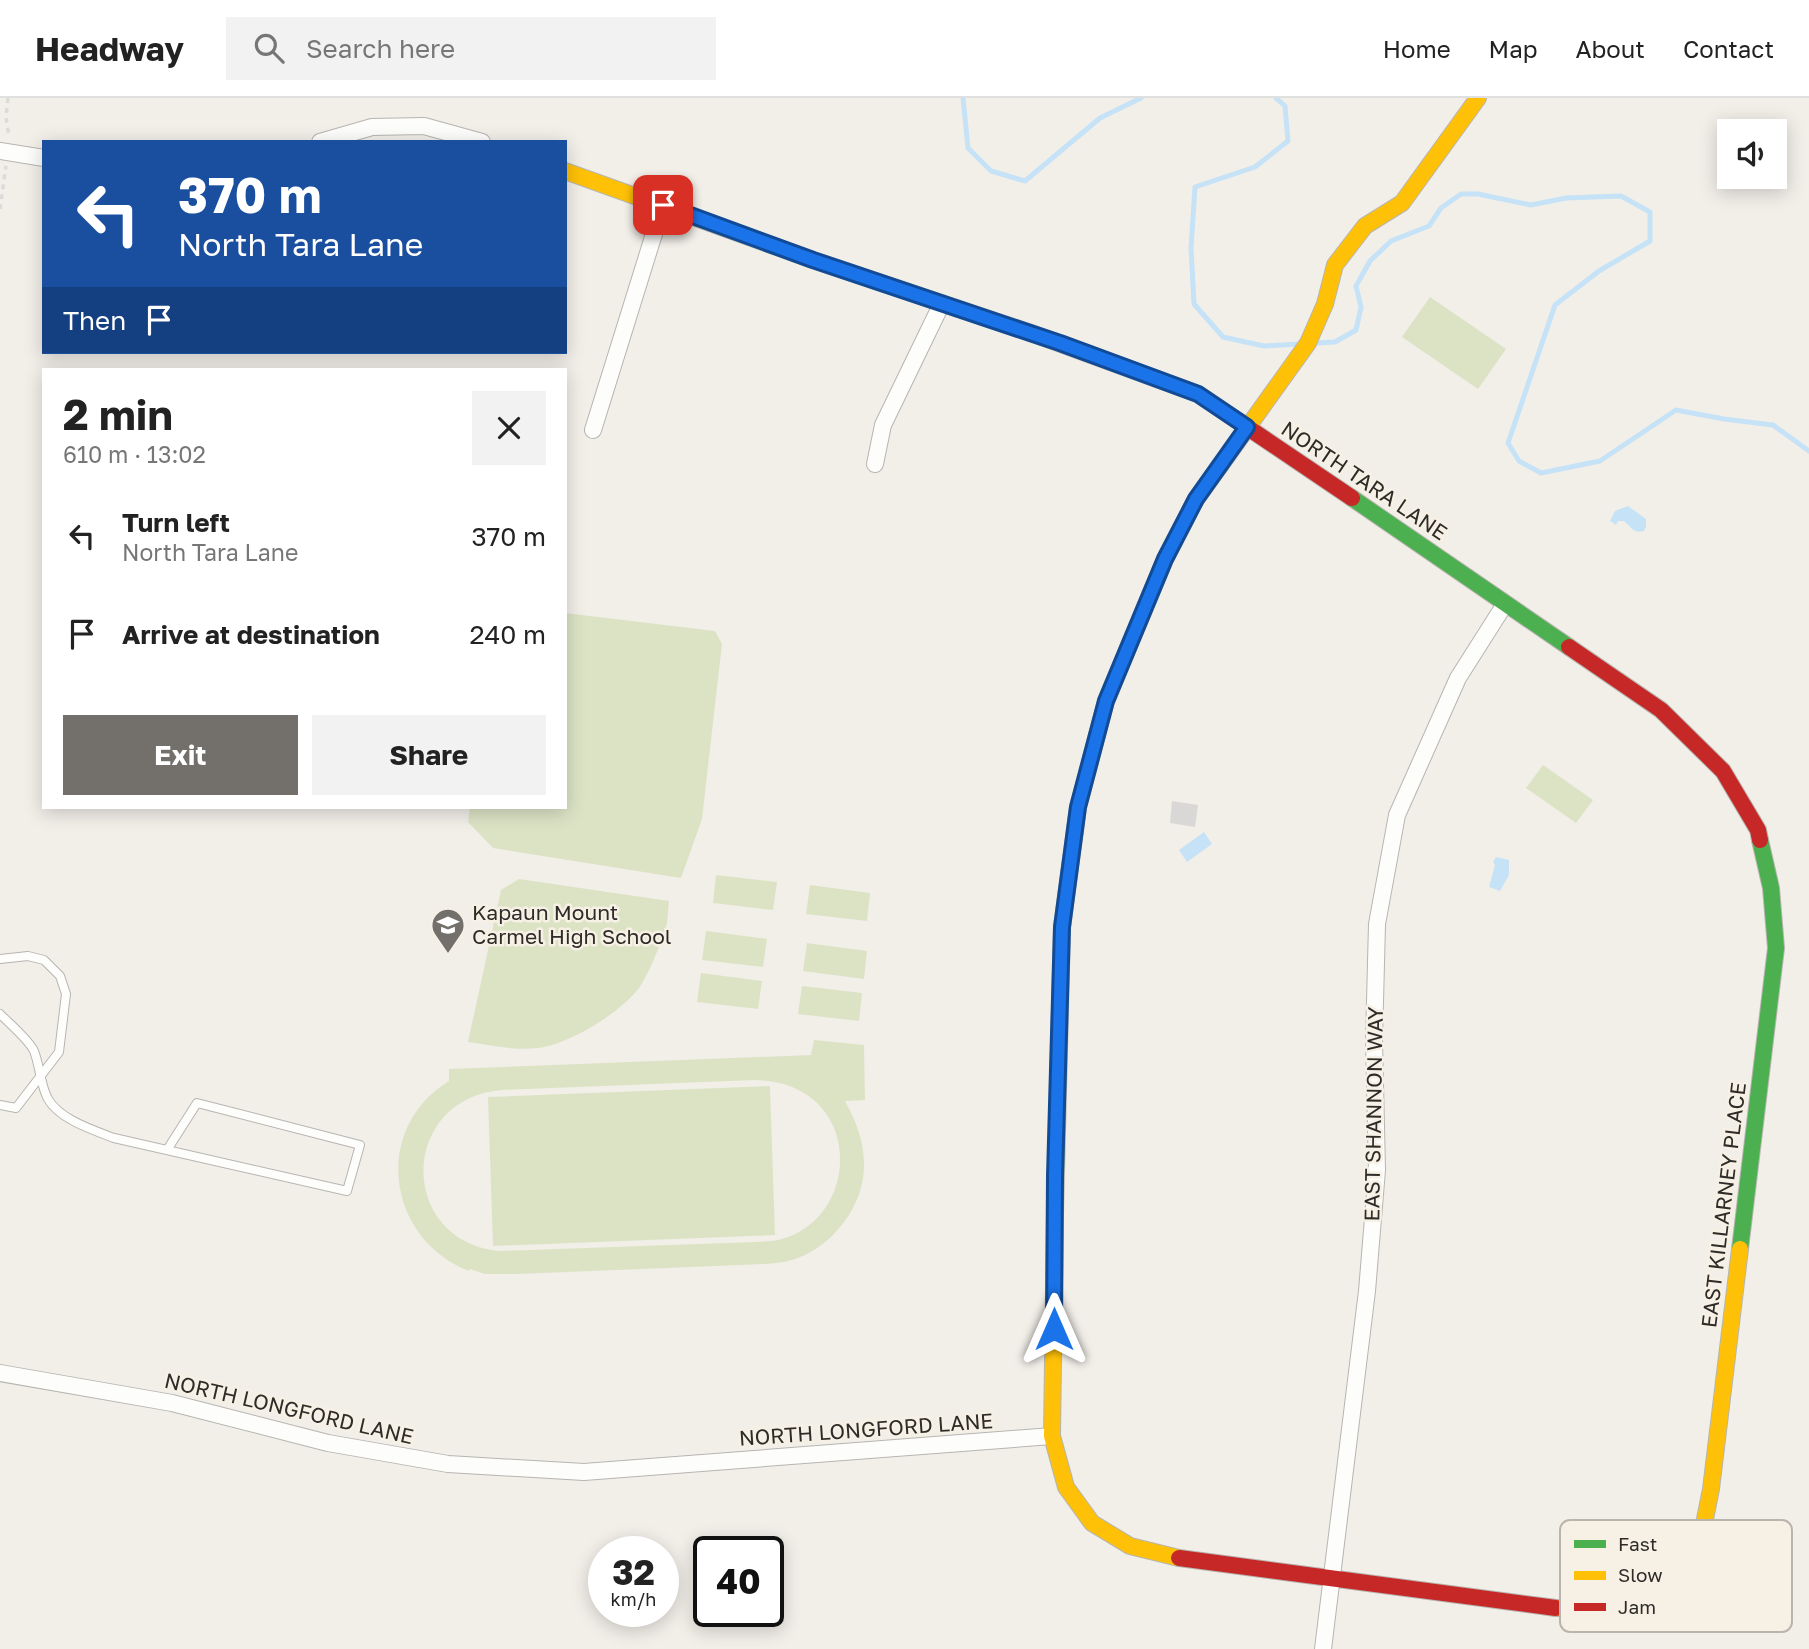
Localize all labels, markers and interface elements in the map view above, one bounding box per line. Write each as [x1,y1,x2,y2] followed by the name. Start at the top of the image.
[226,17,716,80] search box
[35,29,184,68] text: Headway
[250,29,288,67] icon: search
[306,33,455,64] text: Search here
[1383,34,1451,63] text: Home
[1489,34,1538,63] text: Map
[1576,34,1645,63] text: About
[1683,34,1774,63] text: Contact
[1717,119,1787,189] map controls
[1717,119,1787,189] button: sound
[178,165,322,224] text: 370 m
[63,168,154,259] icon: left
[633,175,693,235] pin
[644,186,682,224] icon: arrive
[178,225,423,263] text: North Tara Lane
[140,301,178,339] icon: arrive
[63,305,126,336] text: Then
[63,389,173,439] text: 2 min
[472,391,546,465] button: close
[1277,415,1452,545] street label: NORTH TARA LANE
[63,440,206,468] text: 610 m · 13:02
[122,507,230,538] text: Turn left
[63,517,101,555] icon: left
[471,521,546,552] text: 370 m
[122,538,298,566] text: North Tara Lane
[63,615,101,653] icon: arrive
[122,619,380,650] text: Arrive at destination
[469,619,546,650] text: 240 m
[63,715,298,795] button: Exit
[312,715,546,795] button: Share
[472,899,671,949] place label: Kapaun Mount Carmel High School
[429,906,467,955] school or university icon: Kapaun Mount Carmel High School
[1358,1006,1388,1222] street label: EAST SHANNON WAY
[1695,1081,1751,1329] street label: EAST KILLARNEY PLACE
[1017,1292,1091,1366] position arrow
[162,1367,416,1449] street label: NORTH LONGFORD LANE
[738,1407,994,1451] street label: NORTH LONGFORD LANE
[1560,1520,1792,1632] legend
[1618,1532,1657,1555] text: Fast
[693,1536,784,1627] speed limit sign: 40
[612,1551,655,1593] text: 32
[1618,1563,1663,1586] text: Slow
[611,1588,656,1610] text: km/h
[1618,1595,1656,1618] text: Jam

